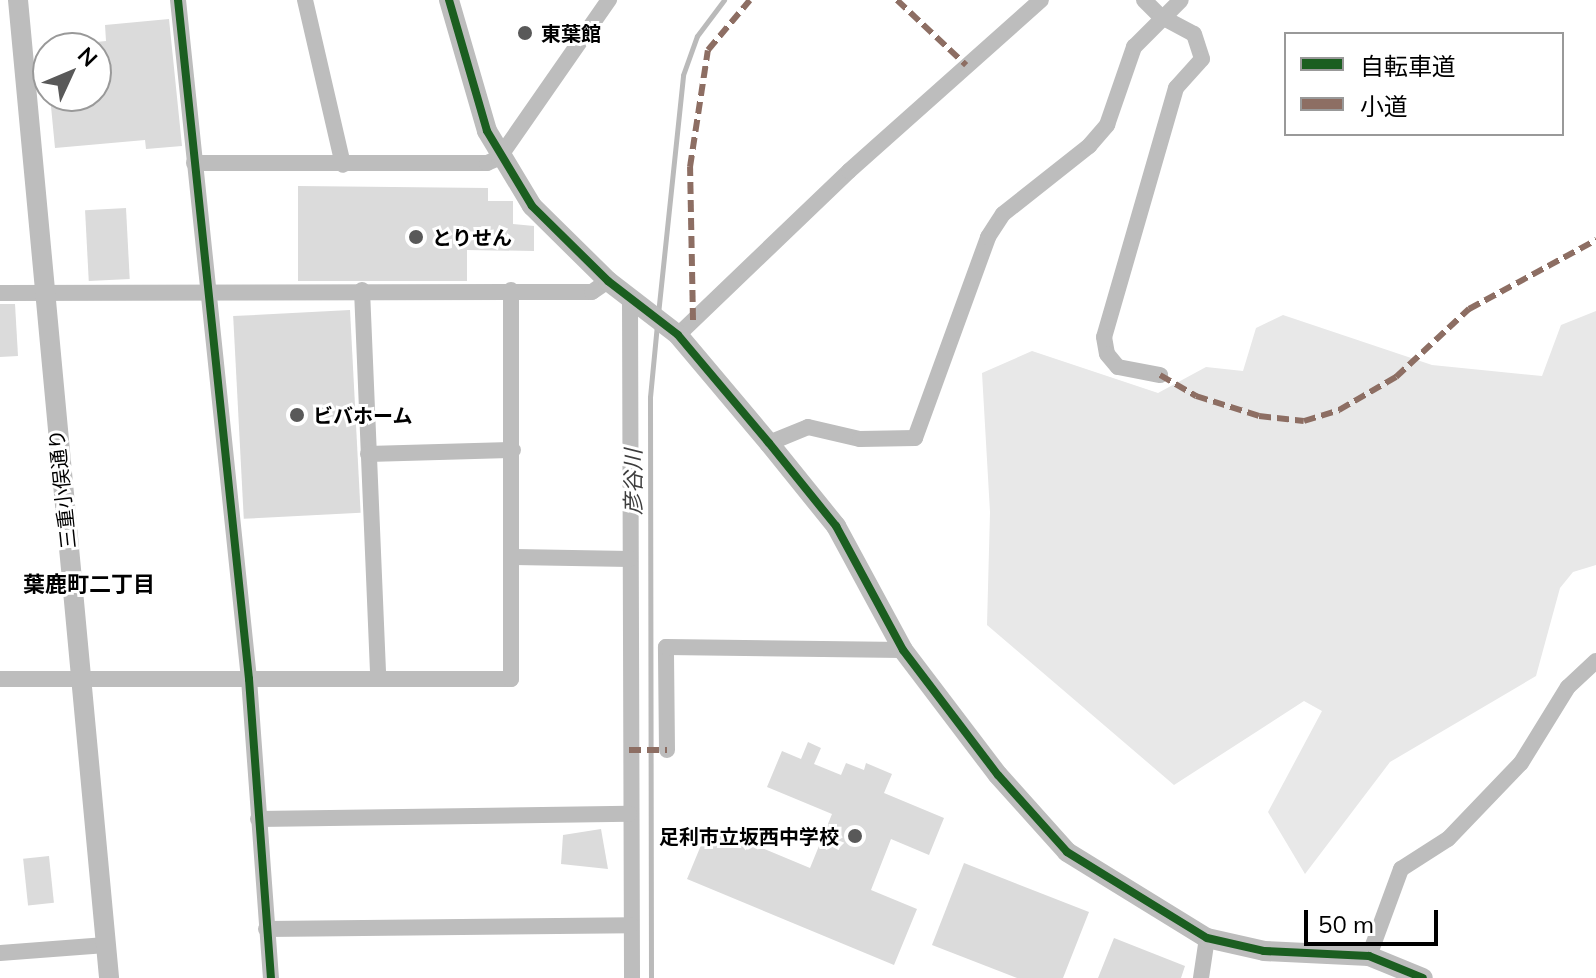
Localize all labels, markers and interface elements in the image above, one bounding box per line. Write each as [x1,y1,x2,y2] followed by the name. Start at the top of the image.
[541,21,601,45] place label: 東葉館
[516,24,534,42] marker: 東葉館
[32,32,112,112] north arrow
[1284,32,1564,136] legend
[72,41,104,72] text: N
[1360,51,1456,81] text: 自転車道
[1360,91,1408,121] text: 小道
[432,225,512,249] place label: とりせん
[407,228,425,246] marker: とりせん
[313,403,413,427] place label: ビバホーム
[288,406,306,424] marker: ビバホーム
[44,428,80,550] street label: 三重小俣通り
[621,449,647,515] water label: 彦谷川
[23,572,155,598] district label: 葉鹿町二丁目
[659,824,839,848] place label: 足利市立坂西中学校
[846,827,864,845] marker: 足利市立坂西中学校
[1308,894,1442,944] scale bar
[1318,909,1374,939] text: 50 m

